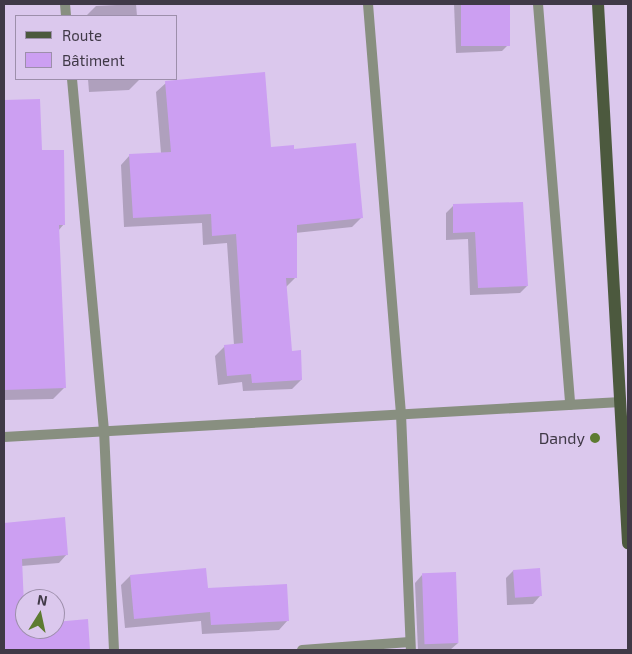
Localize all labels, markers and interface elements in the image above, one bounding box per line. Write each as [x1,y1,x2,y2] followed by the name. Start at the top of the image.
[15,15,178,80] legend
[62,26,102,44] text: Route
[62,51,125,69] text: Bâtiment
[539,428,585,448] place label: Dandy
[589,432,601,444] marker: Dandy
[15,589,65,639] north arrow
[36,590,49,609] text: N

